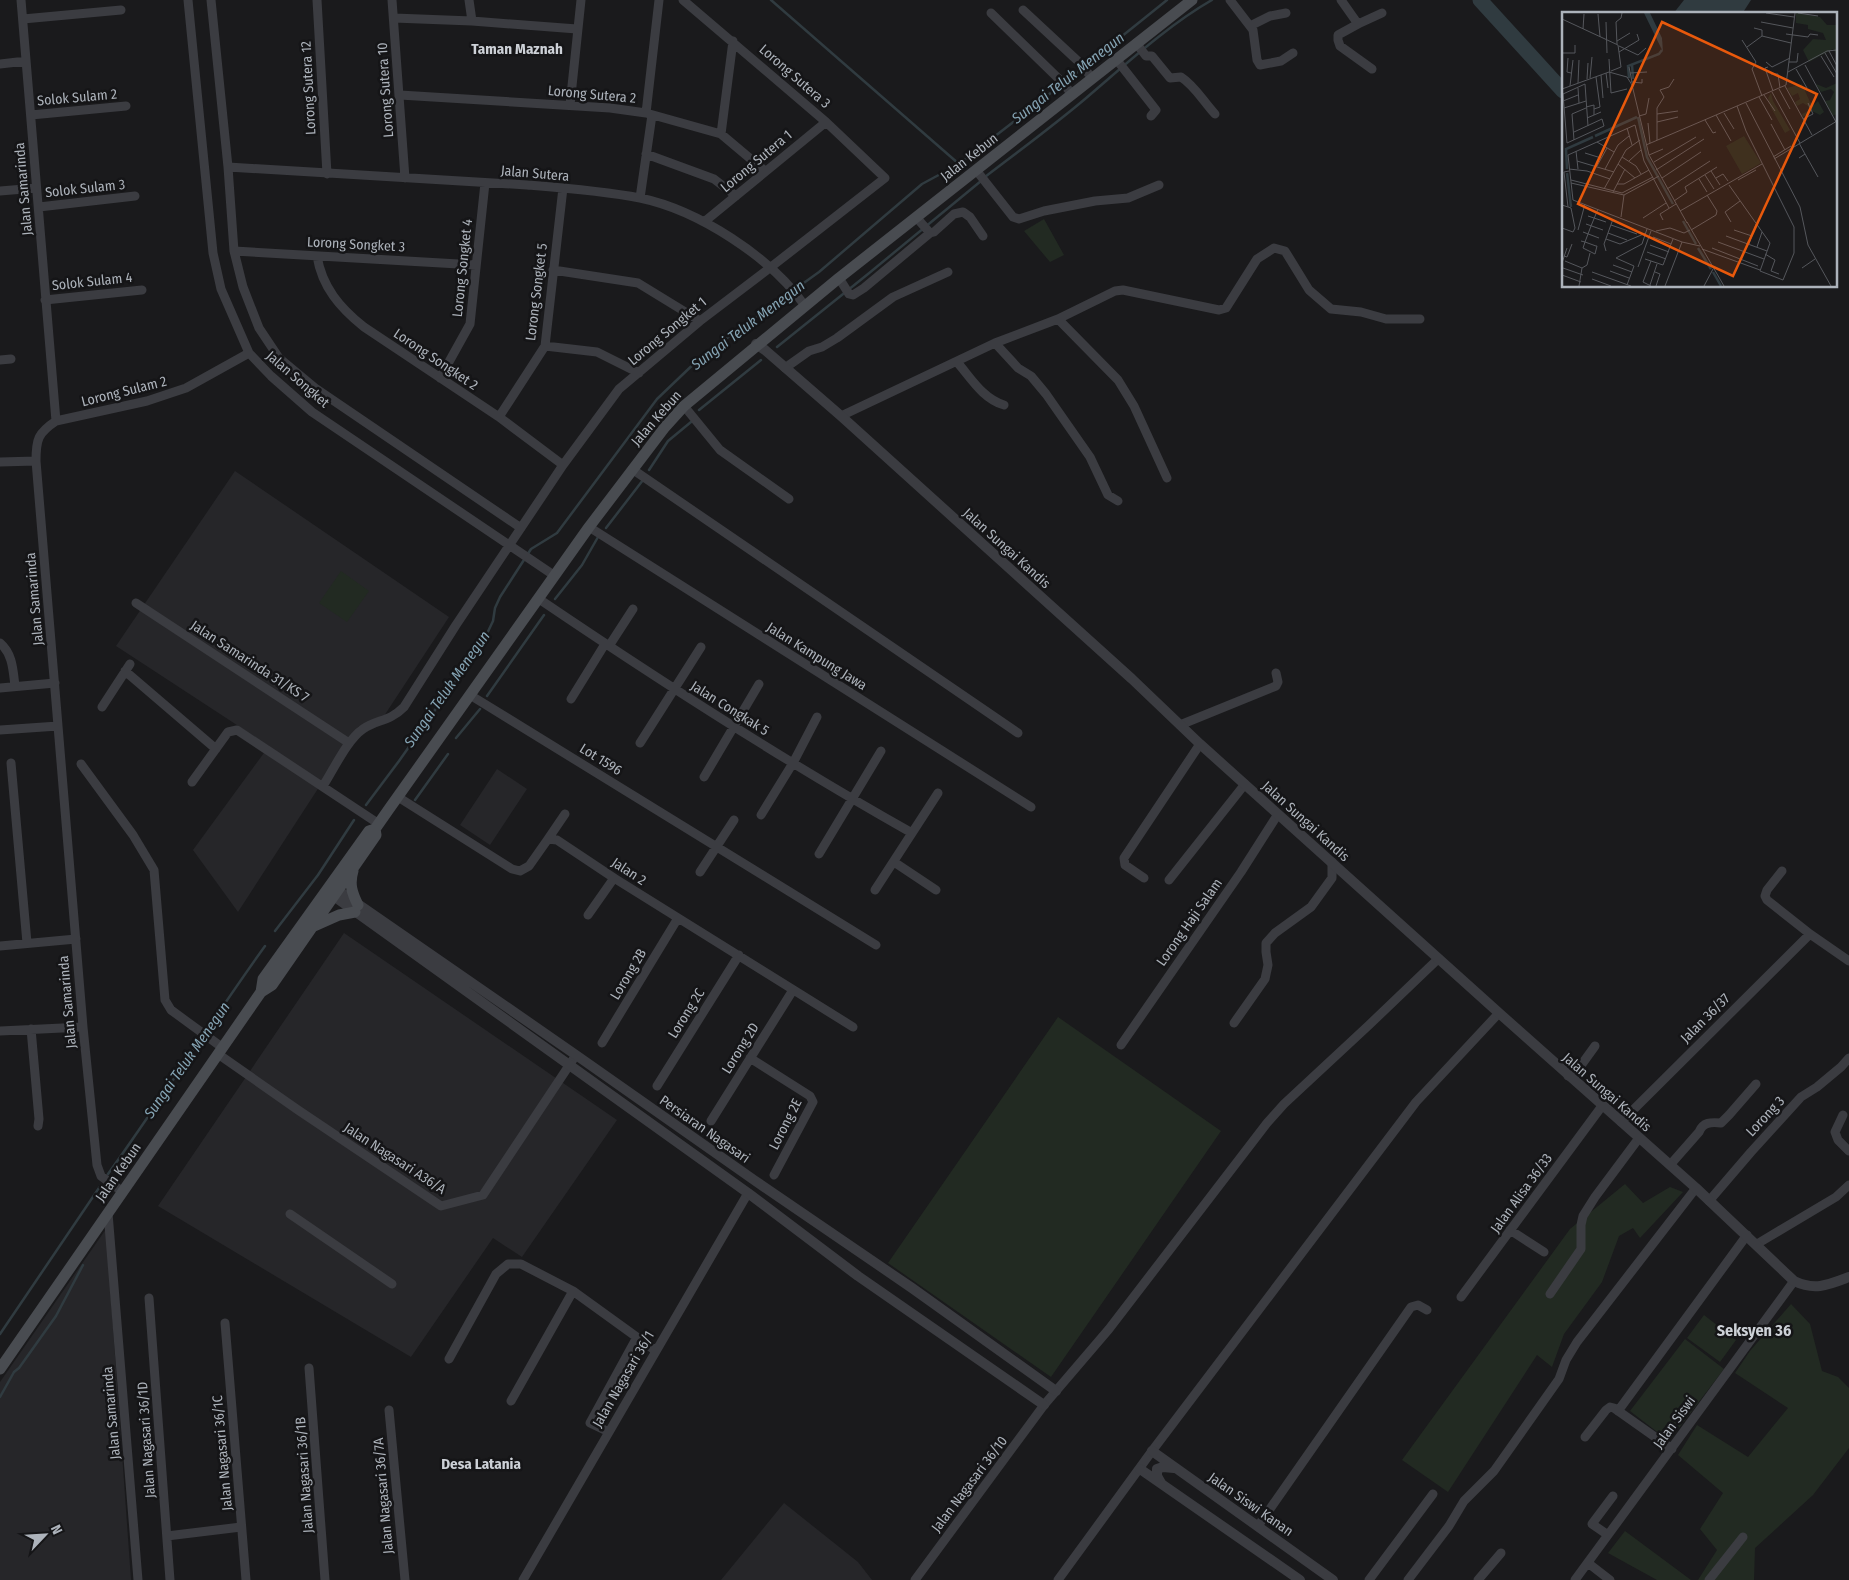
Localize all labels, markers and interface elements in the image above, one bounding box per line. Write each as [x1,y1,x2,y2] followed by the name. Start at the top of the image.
[1562,12,1836,288] inset map
[1007,29,1128,128] water label: Sungai Teluk Menegun
[471,40,563,58] district label: Taman Maznah
[298,41,319,135] street label: Lorong Sutera 12
[756,41,834,112] street label: Lorong Sutera 3
[374,42,397,138] street label: Lorong Sutera 10
[547,82,637,107] street label: Lorong Sutera 2
[36,86,118,109] street label: Solok Sulam 2
[717,127,795,196] street label: Lorong Sutera 1
[937,130,1001,185] street label: Jalan Kebun
[11,142,36,236] street label: Jalan Samarinda
[500,162,570,185] street label: Jalan Sutera
[44,176,126,201] street label: Solok Sulam 3
[449,218,476,318] street label: Lorong Songket 4
[307,233,405,256] street label: Lorong Songket 3
[522,242,551,342] street label: Lorong Songket 5
[51,269,133,294] street label: Solok Sulam 4
[687,276,808,374] water label: Sungai Teluk Menegun
[625,294,710,369] street label: Lorong Songket 1
[390,325,481,394] street label: Lorong Songket 2
[263,347,333,412] street label: Jalan Songket
[80,373,169,410] street label: Lorong Sulam 2
[628,387,685,450] street label: Jalan Kebun
[959,505,1054,592] street label: Jalan Sungai Kandis
[22,552,47,646] street label: Jalan Samarinda
[187,617,312,706] street label: Jalan Samarinda 31/KS 7
[763,619,870,694] street label: Jalan Kampung Jawa
[400,627,494,751] water label: Sungai Teluk Menegun
[687,678,772,739] street label: Jalan Congkak 5
[576,740,625,779] street label: Lot 1596
[1258,778,1353,865] street label: Jalan Sungai Kandis
[608,854,649,889] street label: Jalan 2
[1153,875,1226,969] street label: Lorong Haji Salam
[607,946,650,1003] street label: Lorong 2B
[55,955,80,1049] street label: Jalan Samarinda
[665,985,708,1041] street label: Lorong 2C
[1677,990,1734,1047] street label: Jalan 36/37
[140,998,234,1122] water label: Sungai Teluk Menegun
[718,1020,763,1077] street label: Lorong 2D
[1559,1049,1654,1136] street label: Jalan Sungai Kandis
[656,1092,753,1167] street label: Persiaran Nagasari
[1743,1093,1788,1140] street label: Lorong 3
[765,1095,806,1153] street label: Lorong 2E
[341,1119,449,1198] street label: Jalan Nagasari A36/A
[92,1140,145,1205] street label: Jalan Kebun
[1487,1150,1556,1236] street label: Jalan Alisa 36/33
[1717,1321,1791,1340] district label: Seksyen 36
[589,1328,658,1431] street label: Jalan Nagasari 36/1
[99,1366,124,1460] street label: Jalan Samarinda
[134,1381,159,1499] street label: Jalan Nagasari 36/1D
[1650,1393,1699,1452] street label: Jalan Siswi
[209,1395,236,1511] street label: Jalan Nagasari 36/1C
[292,1416,317,1534] street label: Jalan Nagasari 36/1B
[928,1433,1011,1536] street label: Jalan Nagasari 36/10
[370,1437,397,1555] street label: Jalan Nagasari 36/7A
[441,1455,521,1473] district label: Desa Latania
[1205,1469,1296,1540] street label: Jalan Siswi Kanan
[20,1510,70,1560] north arrow
[47,1522,66,1537] text: N

